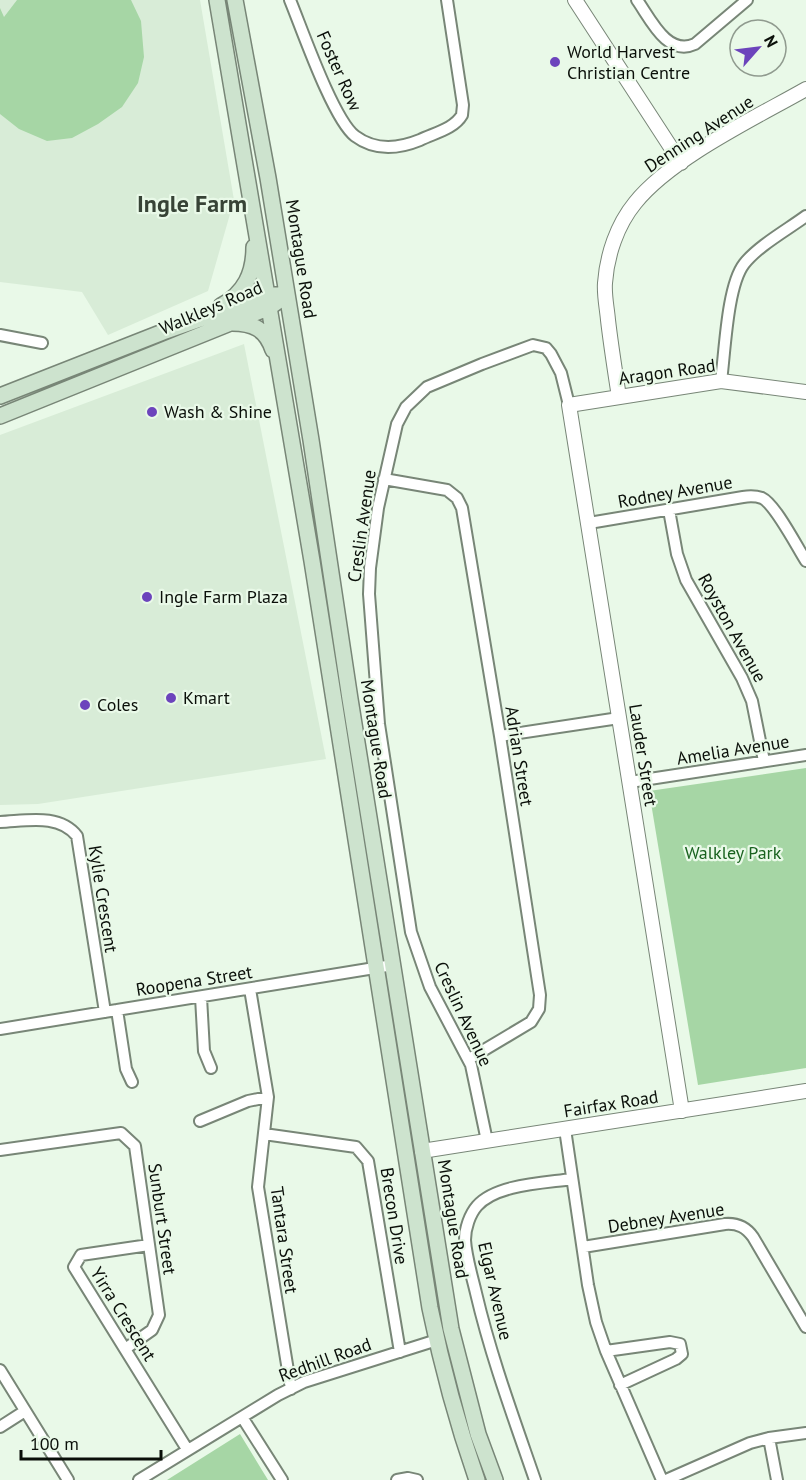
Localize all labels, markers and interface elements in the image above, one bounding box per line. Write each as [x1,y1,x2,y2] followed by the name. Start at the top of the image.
[728,18,788,78] north arrow
[312,27,368,115] street label: Foster Row
[760,32,783,50] text: N
[567,40,690,84] place label: World Harvest Christian Centre
[548,55,562,69] marker: World Harvest Christian Centre
[640,90,758,177] street label: Denning Avenue
[137,188,247,219] district label: Ingle Farm
[281,198,322,320] street label: Montague Road
[156,275,266,340] street label: Walkleys Road
[617,353,717,390] street label: Aragon Road
[164,400,272,423] place label: Wash & Shine
[145,405,159,419] marker: Wash & Shine
[342,468,381,584] street label: Creslin Avenue
[616,470,734,513] street label: Rodney Avenue
[693,569,772,686] street label: Royston Avenue
[159,585,288,608] place label: Ingle Farm Plaza
[140,590,154,604] marker: Ingle Farm Plaza
[356,678,397,800] street label: Montague Road
[183,686,230,709] place label: Kmart
[164,691,178,705] marker: Kmart
[97,693,138,716] place label: Coles
[78,698,92,712] marker: Coles
[624,702,663,808] street label: Lauder Street
[500,704,539,807] street label: Adrian Street
[675,729,791,770] street label: Amelia Avenue
[685,841,782,864] park label: Walkley Park
[84,844,123,954] street label: Kylie Crescent
[429,958,498,1070] street label: Creslin Avenue
[134,960,254,1001] street label: Roopena Street
[562,1085,660,1122] street label: Fairfax Road
[433,1158,474,1280] street label: Montague Road
[143,1162,182,1276] street label: Sunburt Street
[375,1166,414,1266] street label: Brecon Drive
[266,1185,303,1295] street label: Tantara Street
[606,1197,726,1238] street label: Debney Avenue
[473,1240,518,1342] street label: Elgar Avenue
[85,1263,161,1365] street label: Yirra Crescent
[275,1332,374,1387] street label: Redhill Road
[21,1423,160,1461] scale bar
[30,1432,79,1455] text: 100 m

